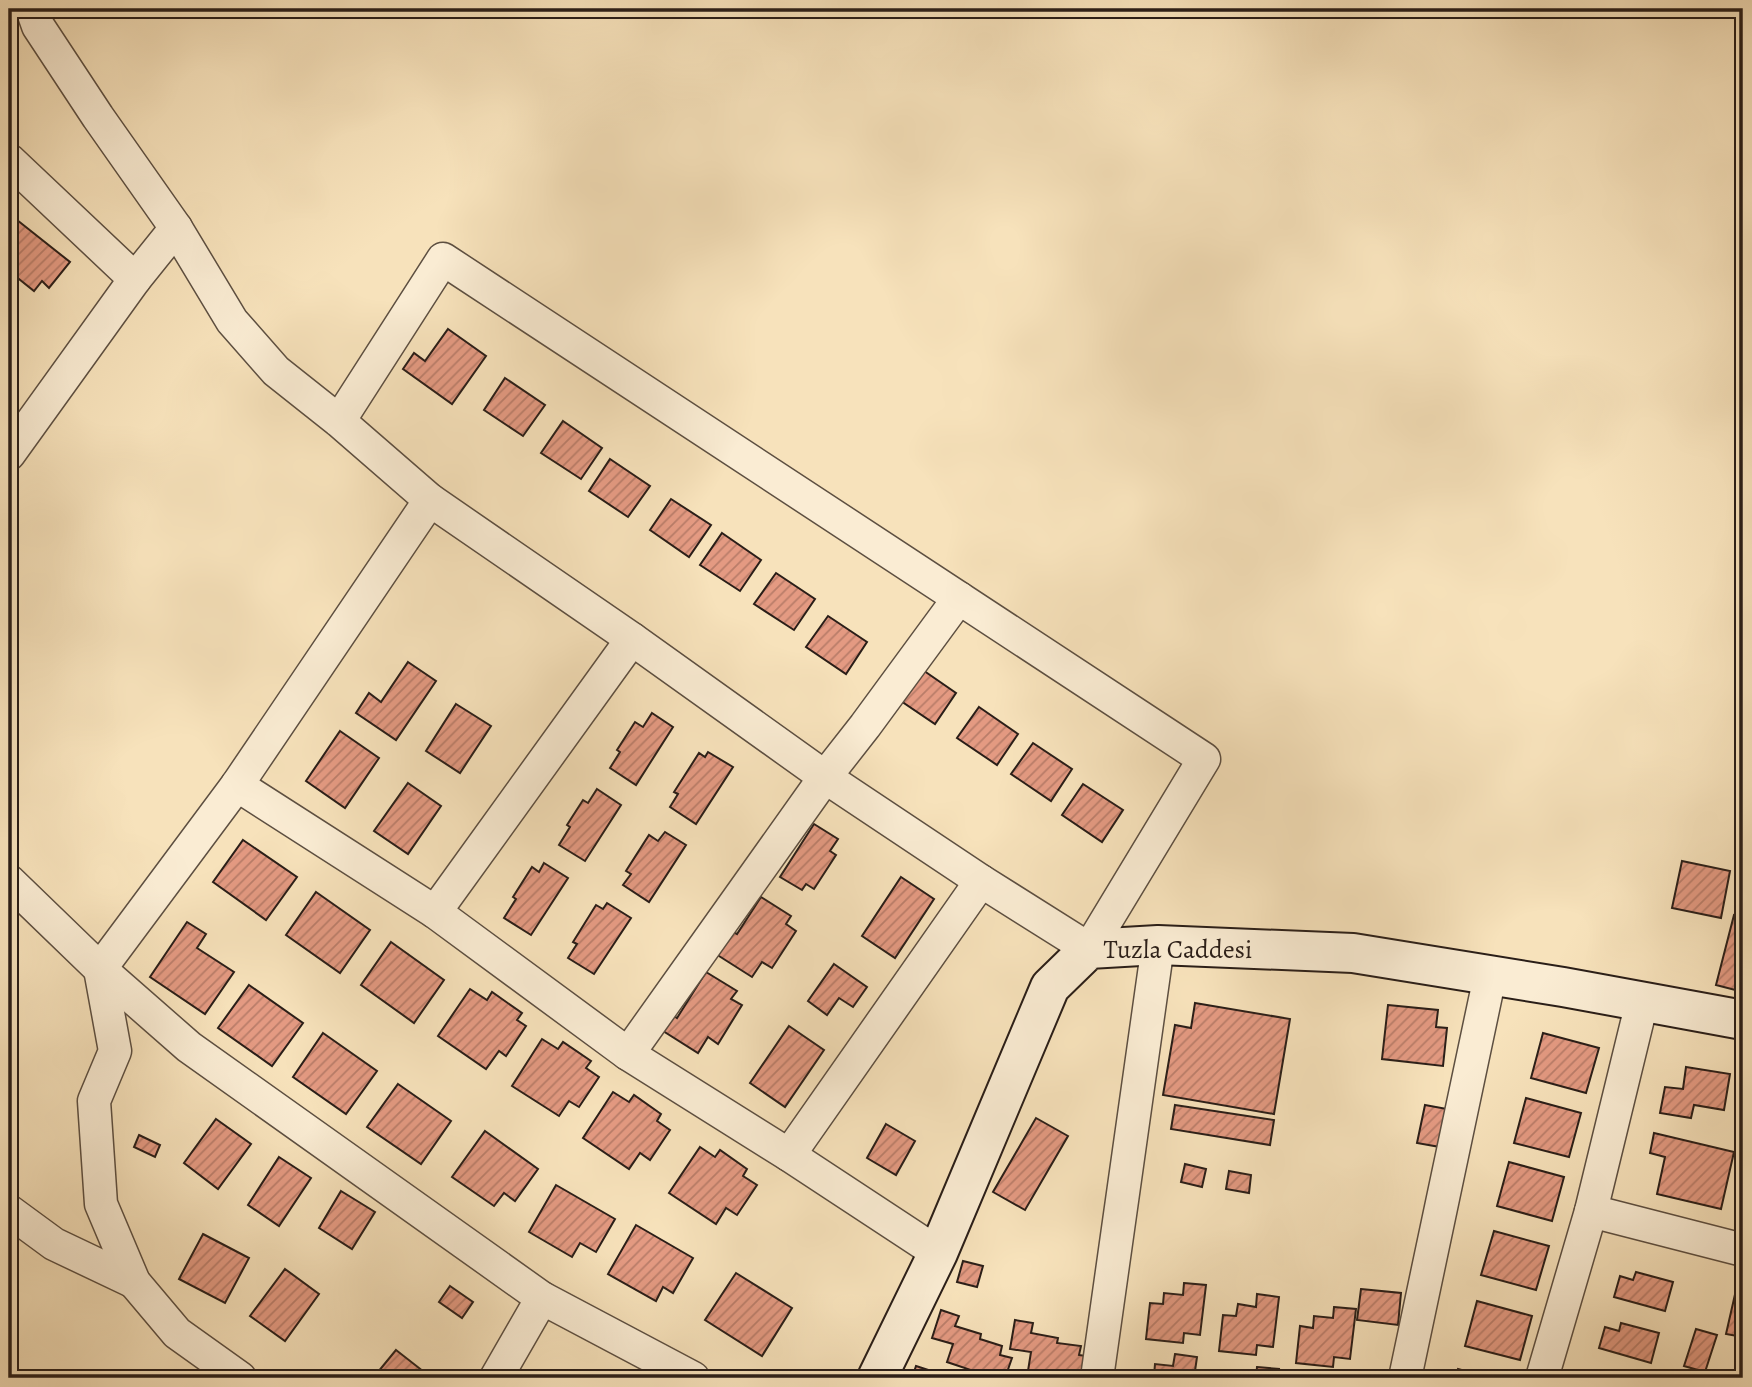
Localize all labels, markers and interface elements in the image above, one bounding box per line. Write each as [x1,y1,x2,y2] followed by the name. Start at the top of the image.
[1104,932,1252,967] street label: Tuzla Caddesi

